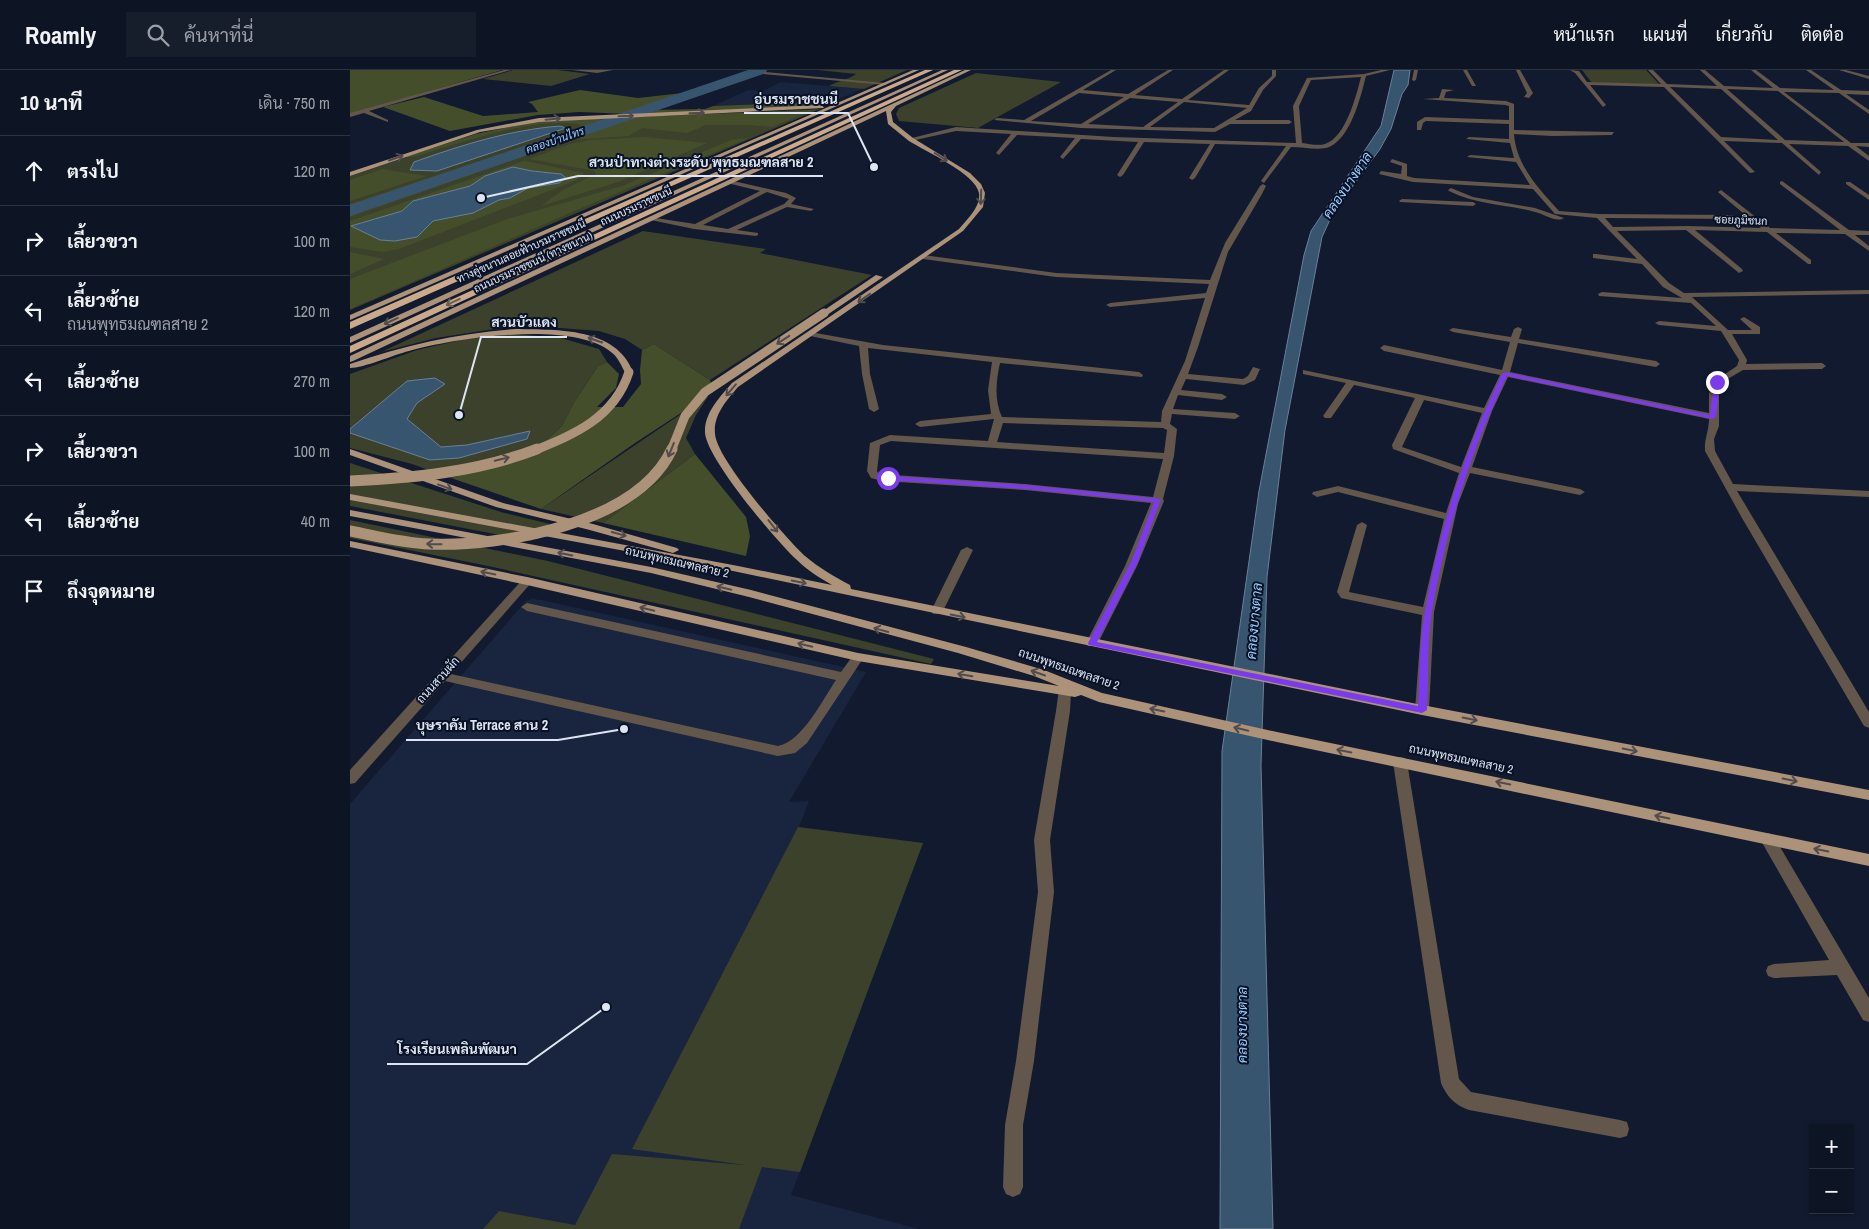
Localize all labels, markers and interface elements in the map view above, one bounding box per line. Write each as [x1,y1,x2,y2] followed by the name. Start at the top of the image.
[126,12,476,57] search box
[25,19,96,51] text: Roamly
[144,21,172,49] icon: search
[184,22,254,48] text: ค้นหาที่นี่
[1553,22,1615,47] text: หน้าแรก
[1643,22,1687,47] text: แผนที่
[1715,22,1773,47] text: เกี่ยวกับ
[1801,22,1844,47] text: ติดต่อ
[744,84,848,113] callout: อู่บรมราชชนนี
[20,88,83,117] text: 10 นาที
[754,90,838,110] text: อู่บรมราชชนนี
[258,92,330,114] text: เดิน · 750 m
[689,108,705,118] one-way arrow
[618,111,634,120] one-way arrow
[545,114,561,123] one-way arrow
[524,122,587,157] water label: คลองบ้านไทร
[578,147,823,176] callout: สวนป่าทางต่างระดับ พุทธมณฑลสาย 2
[1318,148,1376,222] water label: คลองบางตาล
[388,153,403,162] one-way arrow
[589,153,813,173] text: สวนป่าทางต่างระดับ พุทธมณฑลสาย 2
[933,153,947,163] one-way arrow
[20,157,48,185] icon: ahead
[67,158,119,184] text: ตรงไป
[294,160,330,182] text: 120 m
[597,182,674,229] street label: ถนนบรมราชชนนี
[976,189,985,205] one-way arrow
[1714,212,1768,229] street label: ซอยภูมิชนก
[454,215,588,287] street label: ทางคู่ขนานลอยฟ้าบรมราชชนนี
[20,227,48,255] icon: right
[471,227,595,296] street label: ถนนบรมราชชนนี (ทางขนาน)
[67,228,138,254] text: เลี้ยวขวา
[294,230,330,252] text: 100 m
[67,287,139,313] text: เลี้ยวซ้าย
[857,293,871,303] one-way arrow
[20,297,48,325] icon: left
[446,298,461,307] one-way arrow
[294,300,330,322] text: 120 m
[481,308,567,337] callout: สวนบัวแดง
[67,313,208,335] text: ถนนพุทธมณฑลสาย 2
[491,313,557,331] text: สวนบัวแดง
[384,317,399,326] one-way arrow
[588,335,604,345] one-way arrow
[777,335,791,345] one-way arrow
[20,367,48,395] icon: left
[67,368,139,394] text: เลี้ยวซ้าย
[294,370,330,392] text: 270 m
[1706,371,1729,394] route end
[725,384,737,397] one-way arrow
[20,437,48,465] icon: right
[67,438,138,464] text: เลี้ยวขวา
[294,440,330,462] text: 100 m
[666,442,676,457] one-way arrow
[493,454,509,463] one-way arrow
[877,467,900,490] route start
[437,483,452,492] one-way arrow
[20,507,48,535] icon: left
[67,508,139,534] text: เลี้ยวซ้าย
[301,510,330,532] text: 40 m
[767,519,778,532] one-way arrow
[610,529,626,539] one-way arrow
[426,539,442,549] one-way arrow
[623,542,730,583] street label: ถนนพุทธมณฑลสาย 2
[558,548,574,558] one-way arrow
[481,568,497,577] one-way arrow
[20,577,48,605] icon: arrive
[67,578,155,604] text: ถึงจุดหมาย
[790,578,806,588] one-way arrow
[1242,582,1266,660] water label: คลองบางตาล
[717,583,733,592] one-way arrow
[639,604,655,613] one-way arrow
[950,611,966,621] one-way arrow
[873,625,889,634] one-way arrow
[798,640,814,649] one-way arrow
[1016,644,1122,695] street label: ถนนพุทธมณฑลสาย 2
[413,653,463,707] street label: ถนนสวนผัก
[1030,668,1046,677] one-way arrow
[957,669,973,679] one-way arrow
[1150,705,1166,714] one-way arrow
[406,711,558,740] callout: บุษราคัม Terrace สาน 2
[1462,715,1478,725] one-way arrow
[416,716,548,736] text: บุษราคัม Terrace สาน 2
[1233,724,1249,733] one-way arrow
[1407,740,1514,779] street label: ถนนพุทธมณฑลสาย 2
[1337,745,1353,755] one-way arrow
[1621,745,1637,755] one-way arrow
[1781,775,1797,785] one-way arrow
[1496,778,1512,787] one-way arrow
[1655,812,1671,821] one-way arrow
[1814,845,1830,854] one-way arrow
[1233,987,1251,1063] water label: คลองบางตาล
[387,1035,527,1064] callout: โรงเรียนเพลินพัฒนา
[396,1040,517,1058] text: โรงเรียนเพลินพัฒนา
[1809,1124,1854,1214] map controls
[1809,1124,1854,1169] button: +
[1809,1169,1854,1214] button: −

